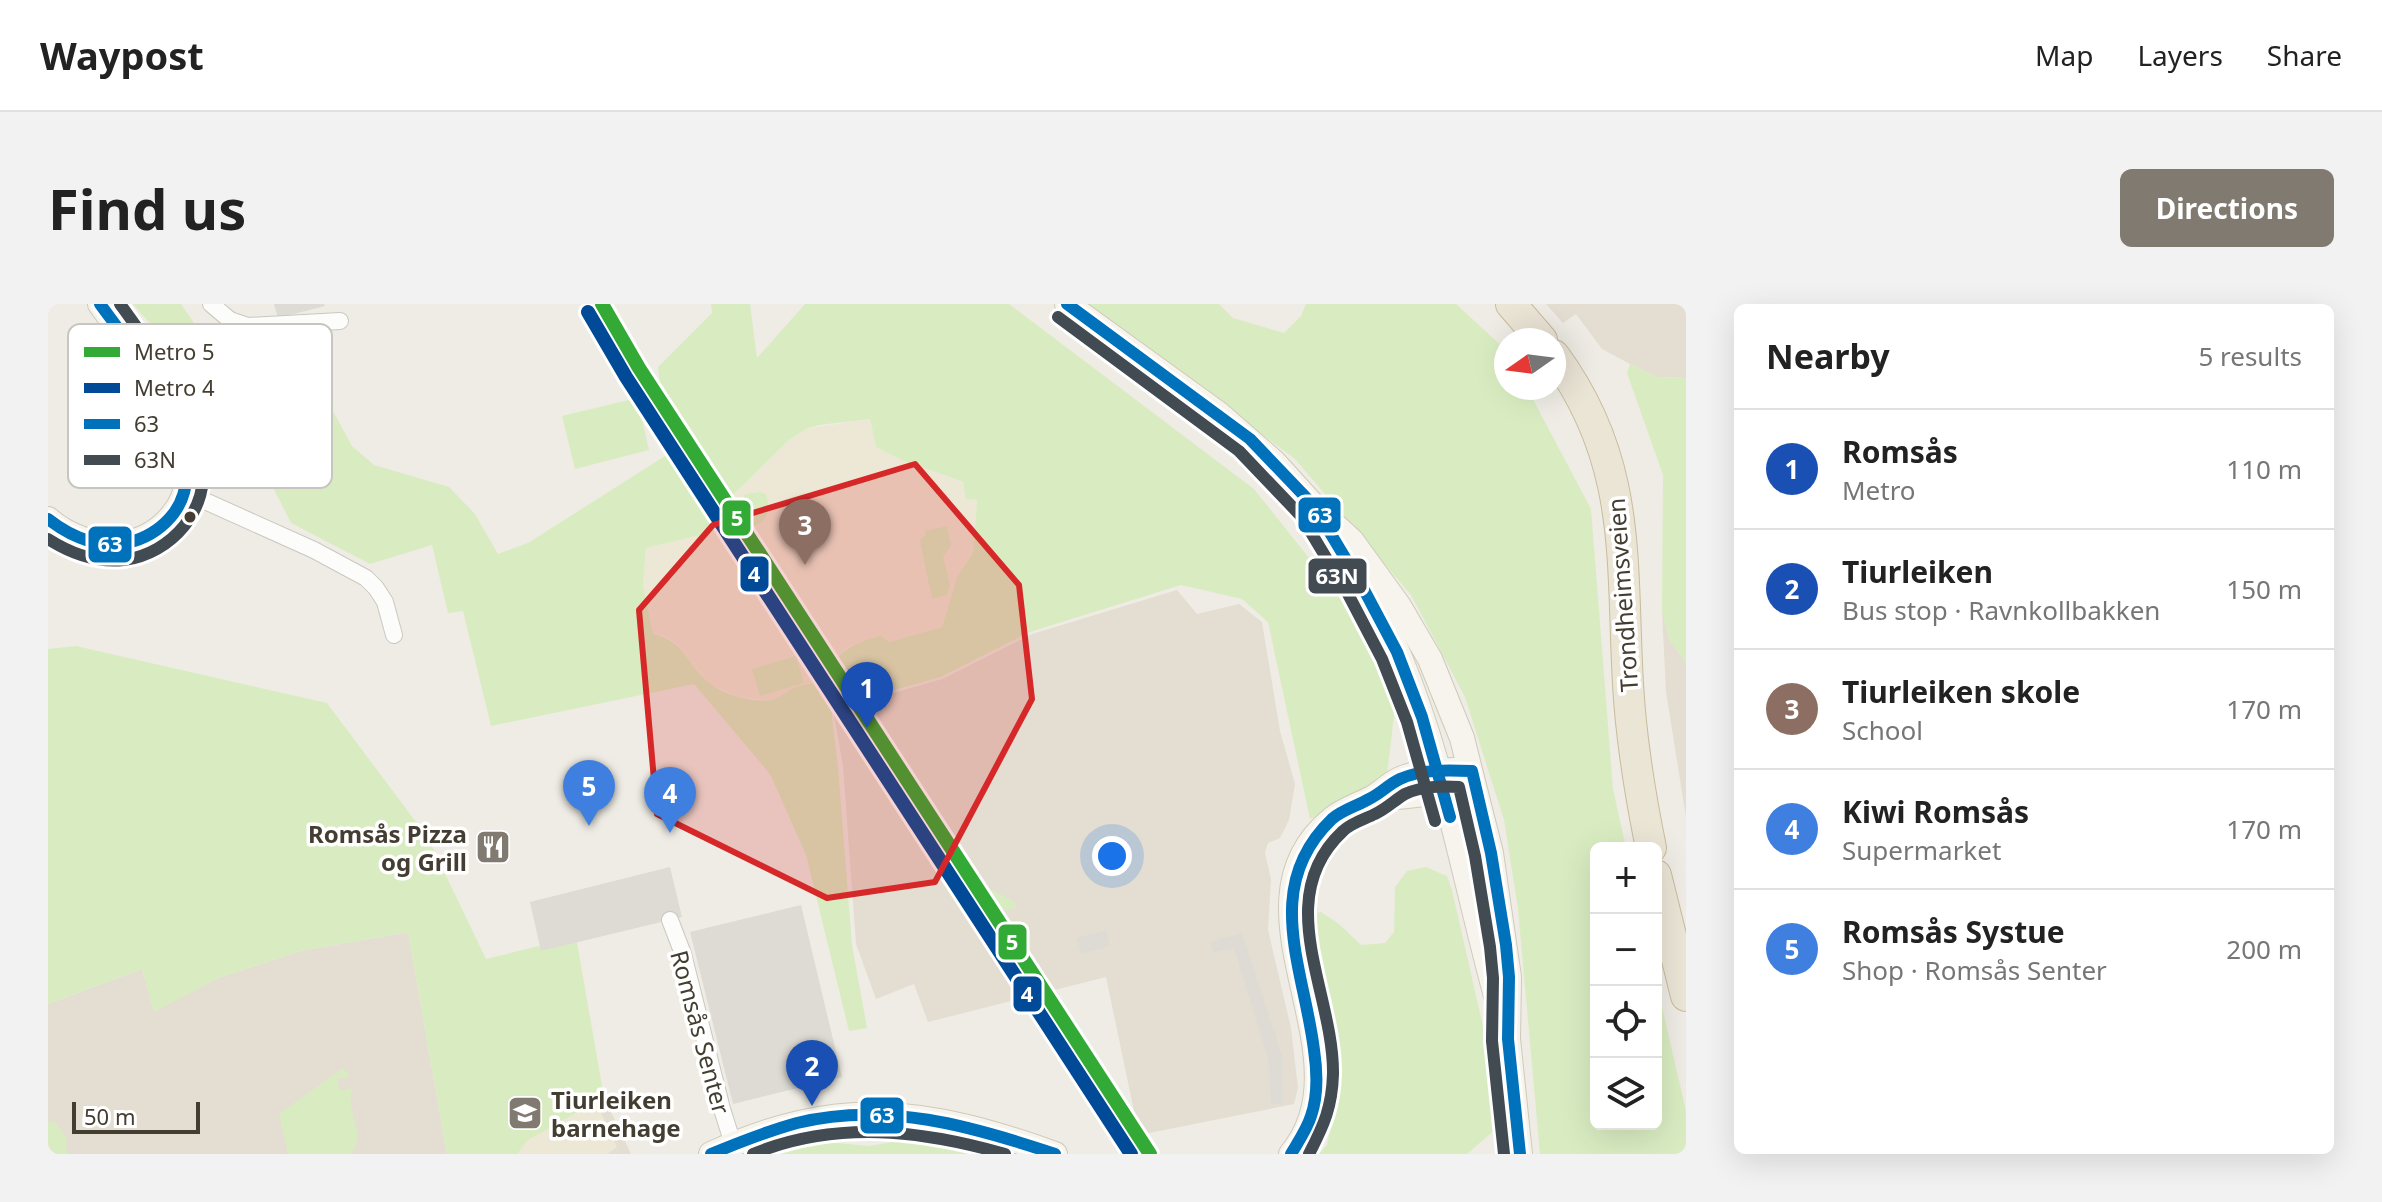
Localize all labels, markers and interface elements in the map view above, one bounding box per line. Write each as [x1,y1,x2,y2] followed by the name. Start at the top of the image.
[40,29,204,81] text: Waypost
[2035,36,2093,74] text: Map
[2137,36,2223,74] text: Layers
[2267,36,2342,74] text: Share
[2120,169,2334,247] button: Directions
[48,170,246,246] text: Find us
[68,324,332,488] legend
[1494,328,1566,400] north arrow
[1766,333,1890,379] text: Nearby
[134,336,215,366] text: Metro 5
[2198,338,2302,374] text: 5 results
[134,372,215,402] text: Metro 4
[134,408,159,438] text: 63
[1842,431,1958,472] text: Romsås
[134,444,176,474] text: 63N
[1785,451,1799,487] text: 1
[2226,451,2302,487] text: 110 m
[1842,472,1916,508] text: Metro
[1297,496,1342,534] line badge: 63
[1599,497,1645,693] street label: Trondheimsveien
[721,499,752,537] line badge: 5
[779,499,831,565] pin: 3
[1307,499,1333,529] text: 63
[731,502,743,532] text: 5
[182,509,198,525] unlabelled marker
[87,525,133,564] line badge: 63
[97,528,123,558] text: 63
[1842,551,1993,592] text: Tiurleiken
[739,555,770,593] line badge: 4
[1307,557,1368,595] line badge: 63N
[748,558,761,588] text: 4
[1315,560,1359,590] text: 63N
[1785,571,1799,607] text: 2
[2226,571,2302,607] text: 150 m
[1842,592,2160,628] text: Bus stop · Ravnkollbakken
[841,662,893,728] pin: 1
[1842,671,2080,712] text: Tiurleiken skole
[1785,691,1799,727] text: 3
[2226,691,2302,727] text: 170 m
[1842,712,1923,748] text: School
[563,760,615,826] pin: 5
[644,767,696,833] pin: 4
[1842,791,2029,832] text: Kiwi Romsås
[1785,811,1799,847] text: 4
[2226,811,2302,847] text: 170 m
[308,817,467,878] place label: Romsås Pizza og Grill
[474,828,512,866] restaurant icon: Romsås Pizza og Grill
[1842,832,2001,868] text: Supermarket
[1092,836,1132,876] your location
[1590,842,1662,1130] map controls
[1590,842,1662,914] button: +
[1842,911,2065,952] text: Romsås Systue
[1590,914,1662,986] button: −
[997,923,1028,961] line badge: 5
[1006,926,1018,956] text: 5
[1785,931,1799,967] text: 5
[2226,931,2302,967] text: 200 m
[663,946,739,1118] street label: Romsås Senter
[1842,952,2107,988] text: Shop · Romsås Senter
[1012,975,1043,1013] line badge: 4
[1021,978,1034,1008] text: 4
[1590,986,1662,1058] button: locate
[786,1040,838,1106] pin: 2
[1590,1058,1662,1130] button: layers
[551,1083,681,1144] place label: Tiurleiken barnehage
[506,1094,544,1132] school or university icon: Tiurleiken barnehage
[859,1096,905,1135] line badge: 63
[72,1098,200,1134] scale bar
[869,1099,895,1129] text: 63
[84,1101,135,1131] text: 50 m

